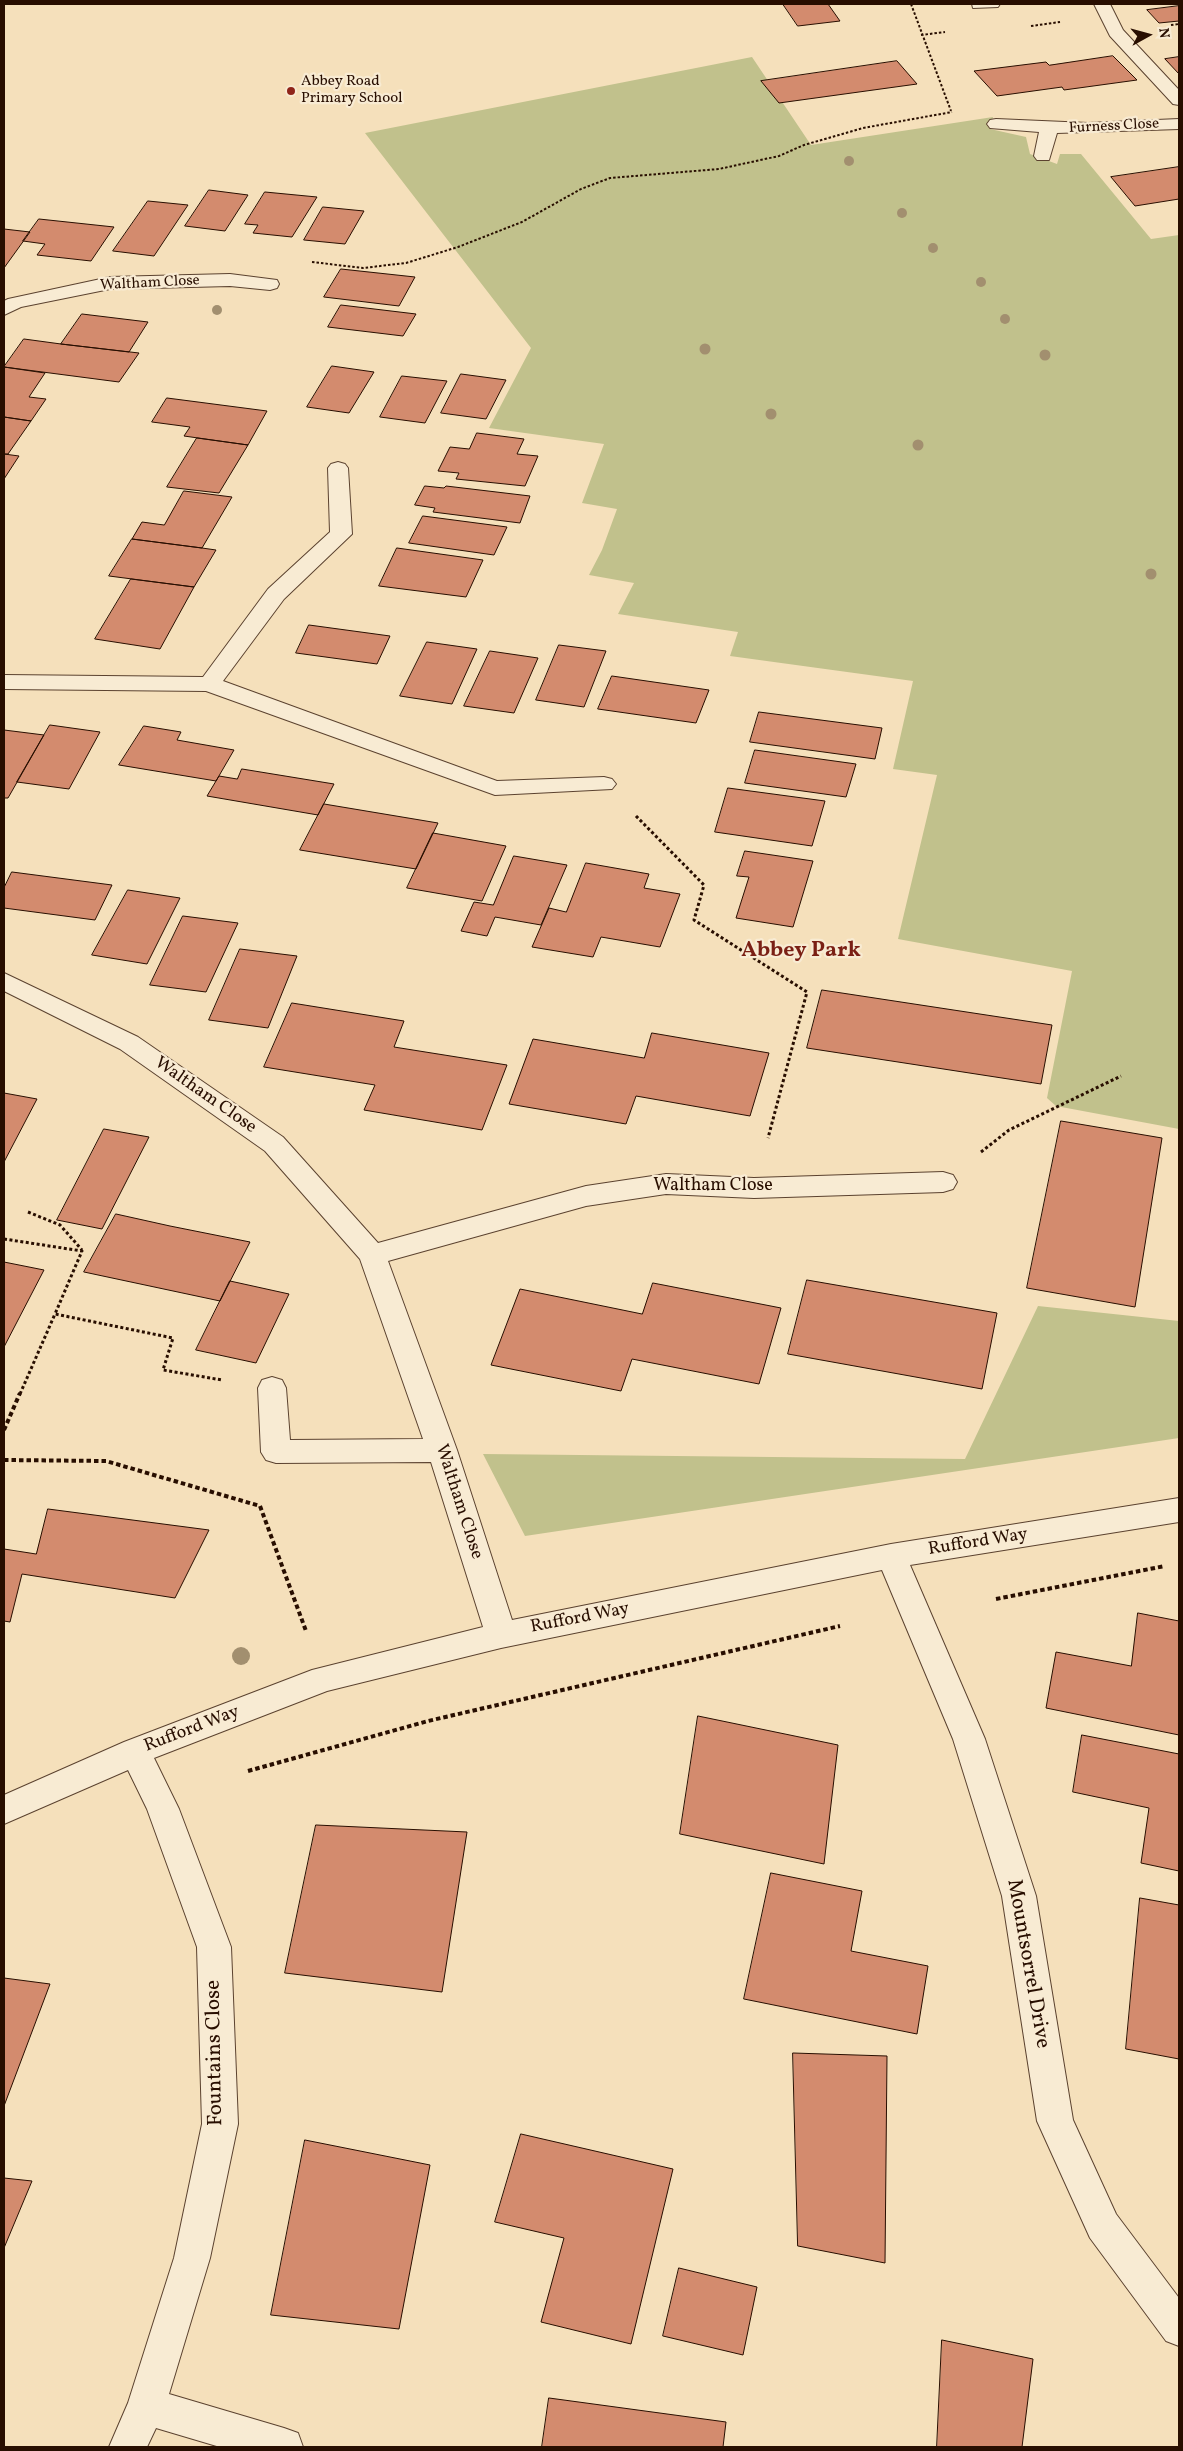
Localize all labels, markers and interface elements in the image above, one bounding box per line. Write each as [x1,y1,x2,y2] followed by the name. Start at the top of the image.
[1123,10,1173,60] north arrow
[1153,27,1173,39] text: N
[301,73,403,108] place label: Abbey Road Primary School
[285,85,297,97] marker: Abbey Road Primary School
[1068,116,1160,138] street label: Furness Close
[100,272,200,296] street label: Waltham Close
[741,939,861,965] district label: Abbey Park
[150,1053,260,1139] street label: Waltham Close
[653,1176,773,1198] street label: Waltham Close
[429,1442,487,1562] street label: Waltham Close
[927,1524,1029,1562] street label: Rufford Way
[529,1599,631,1639] street label: Rufford Way
[141,1702,243,1758] street label: Rufford Way
[1000,1877,1054,2051] street label: Mountsorrel Drive
[202,1980,230,2126] street label: Fountains Close

